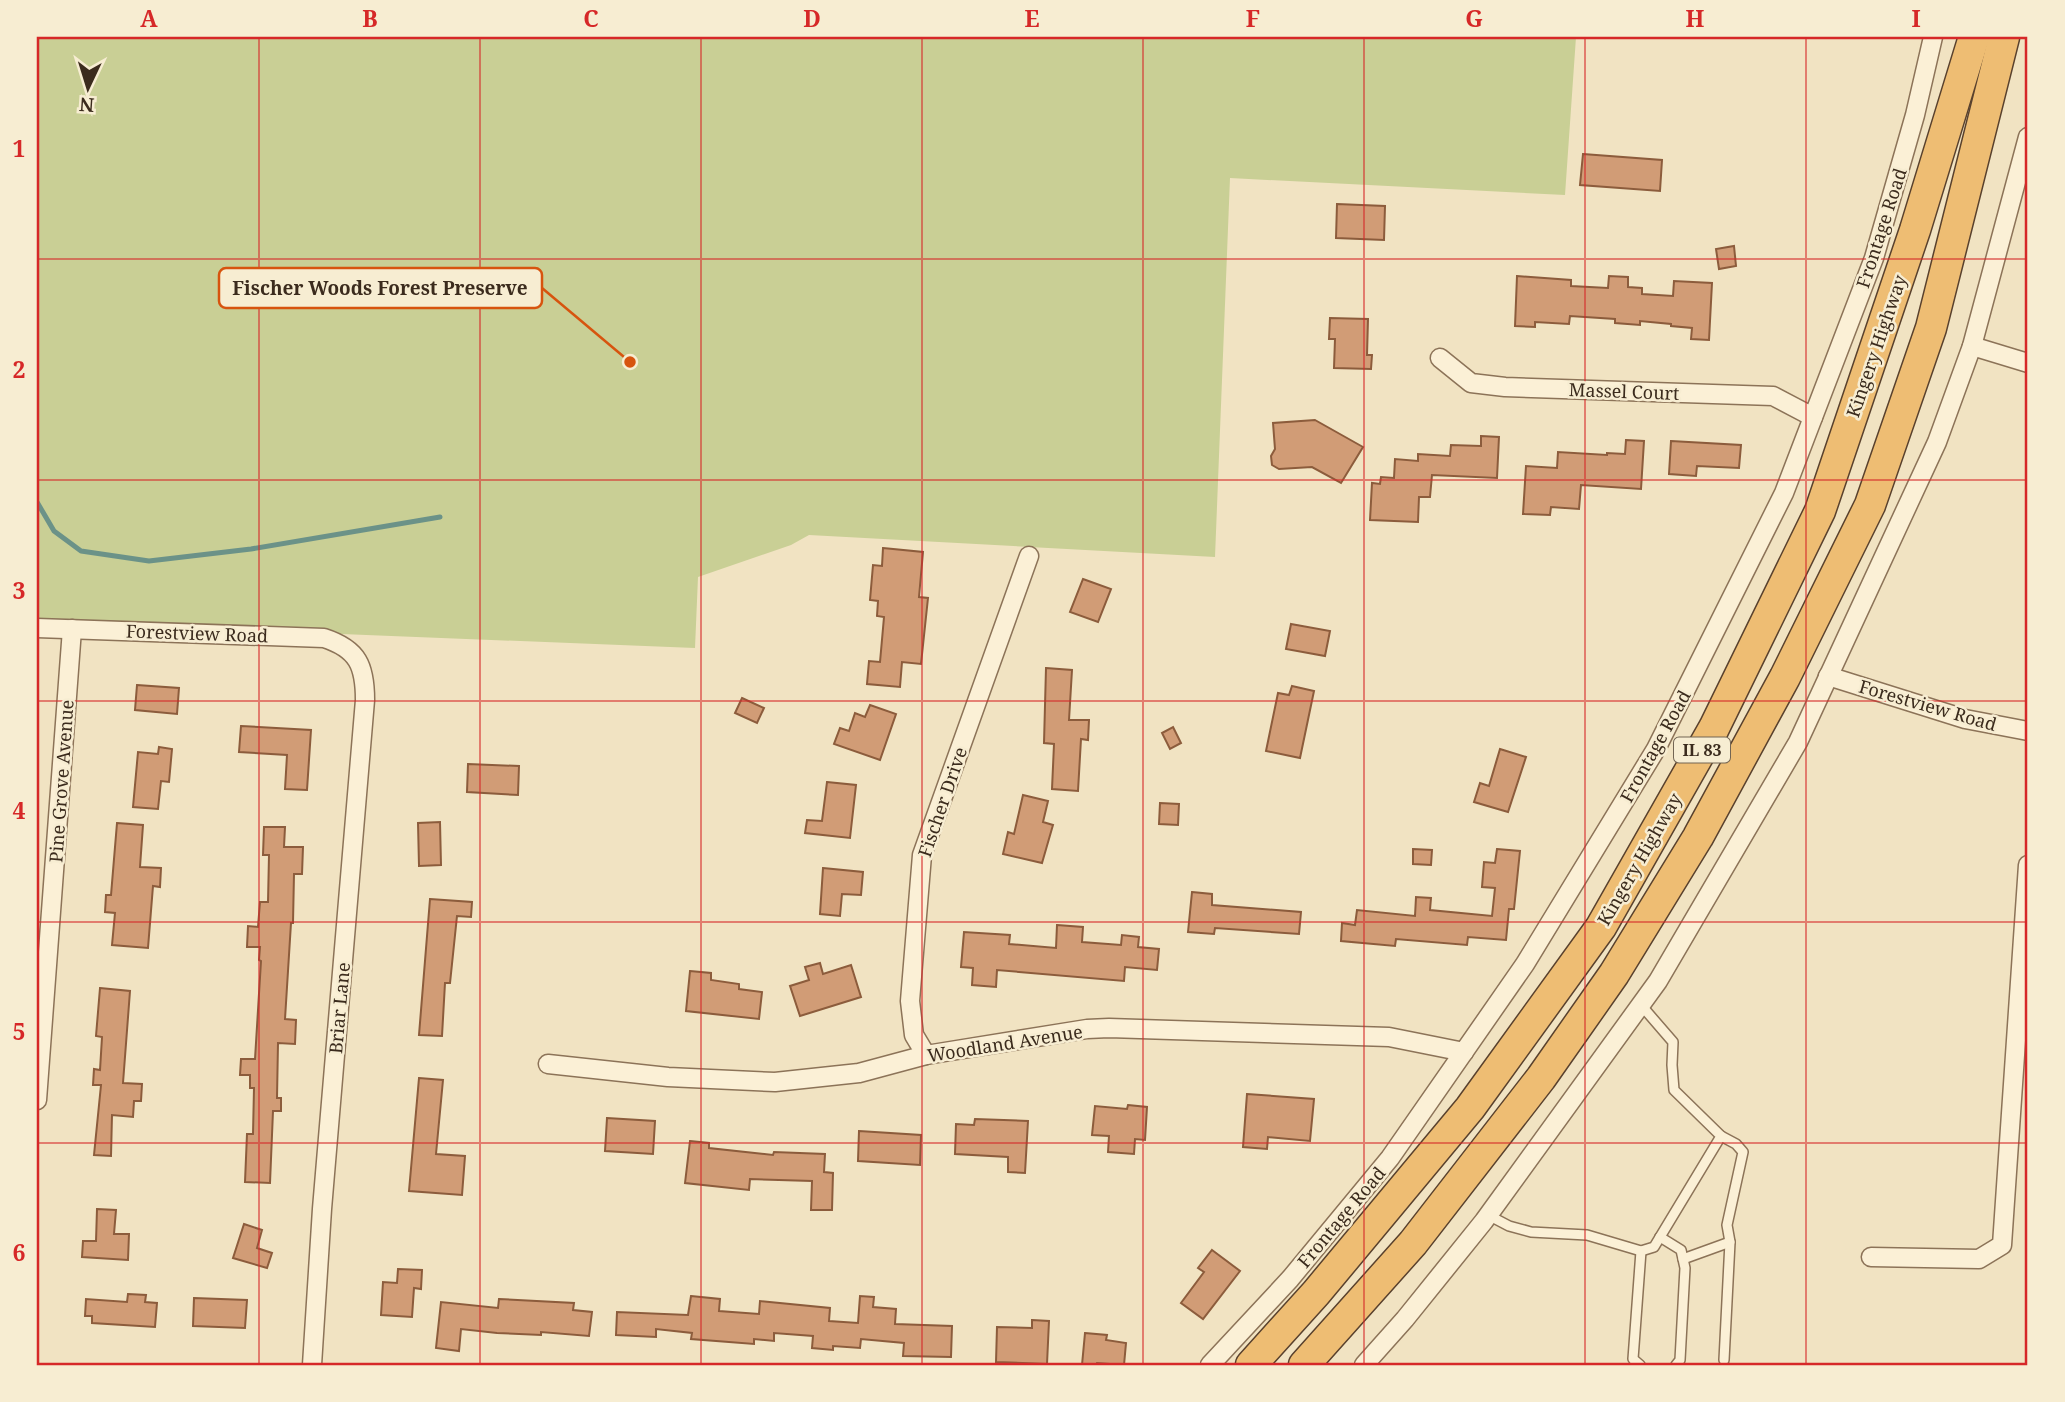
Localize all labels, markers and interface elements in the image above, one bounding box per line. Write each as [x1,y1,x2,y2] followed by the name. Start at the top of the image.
[140,2,158,34] text: A
[362,2,378,34] text: B
[583,2,599,34] text: C
[803,2,821,34] text: D
[1024,2,1040,34] text: E
[1246,2,1260,34] text: F
[1465,2,1483,34] text: G
[1686,2,1705,34] text: H
[1911,2,1921,34] text: I
[52,52,122,122] north arrow
[78,91,95,118] text: N
[13,132,26,164] text: 1
[1850,165,1912,291] street label: Frontage Road
[219,268,542,308] callout: Fischer Woods Forest Preserve
[1840,271,1912,420] street label: Kingery Highway
[232,275,528,301] text: Fischer Woods Forest Preserve
[13,353,26,385] text: 2
[1568,377,1680,405] street label: Massel Court
[13,574,26,606] text: 3
[125,619,269,647] street label: Forestview Road
[1856,674,2000,736] street label: Forestview Road
[1614,686,1696,806] street label: Frontage Road
[43,699,79,863] street label: Pine Grove Avenue
[1674,737,1730,762] road number: IL 83
[912,744,972,860] street label: Fischer Drive
[1591,788,1687,930] street label: Kingery Highway
[13,794,26,826] text: 4
[323,961,355,1055] street label: Briar Lane
[13,1015,26,1047] text: 5
[926,1019,1084,1067] street label: Woodland Avenue
[1292,1161,1390,1273] street label: Frontage Road
[13,1236,26,1268] text: 6

